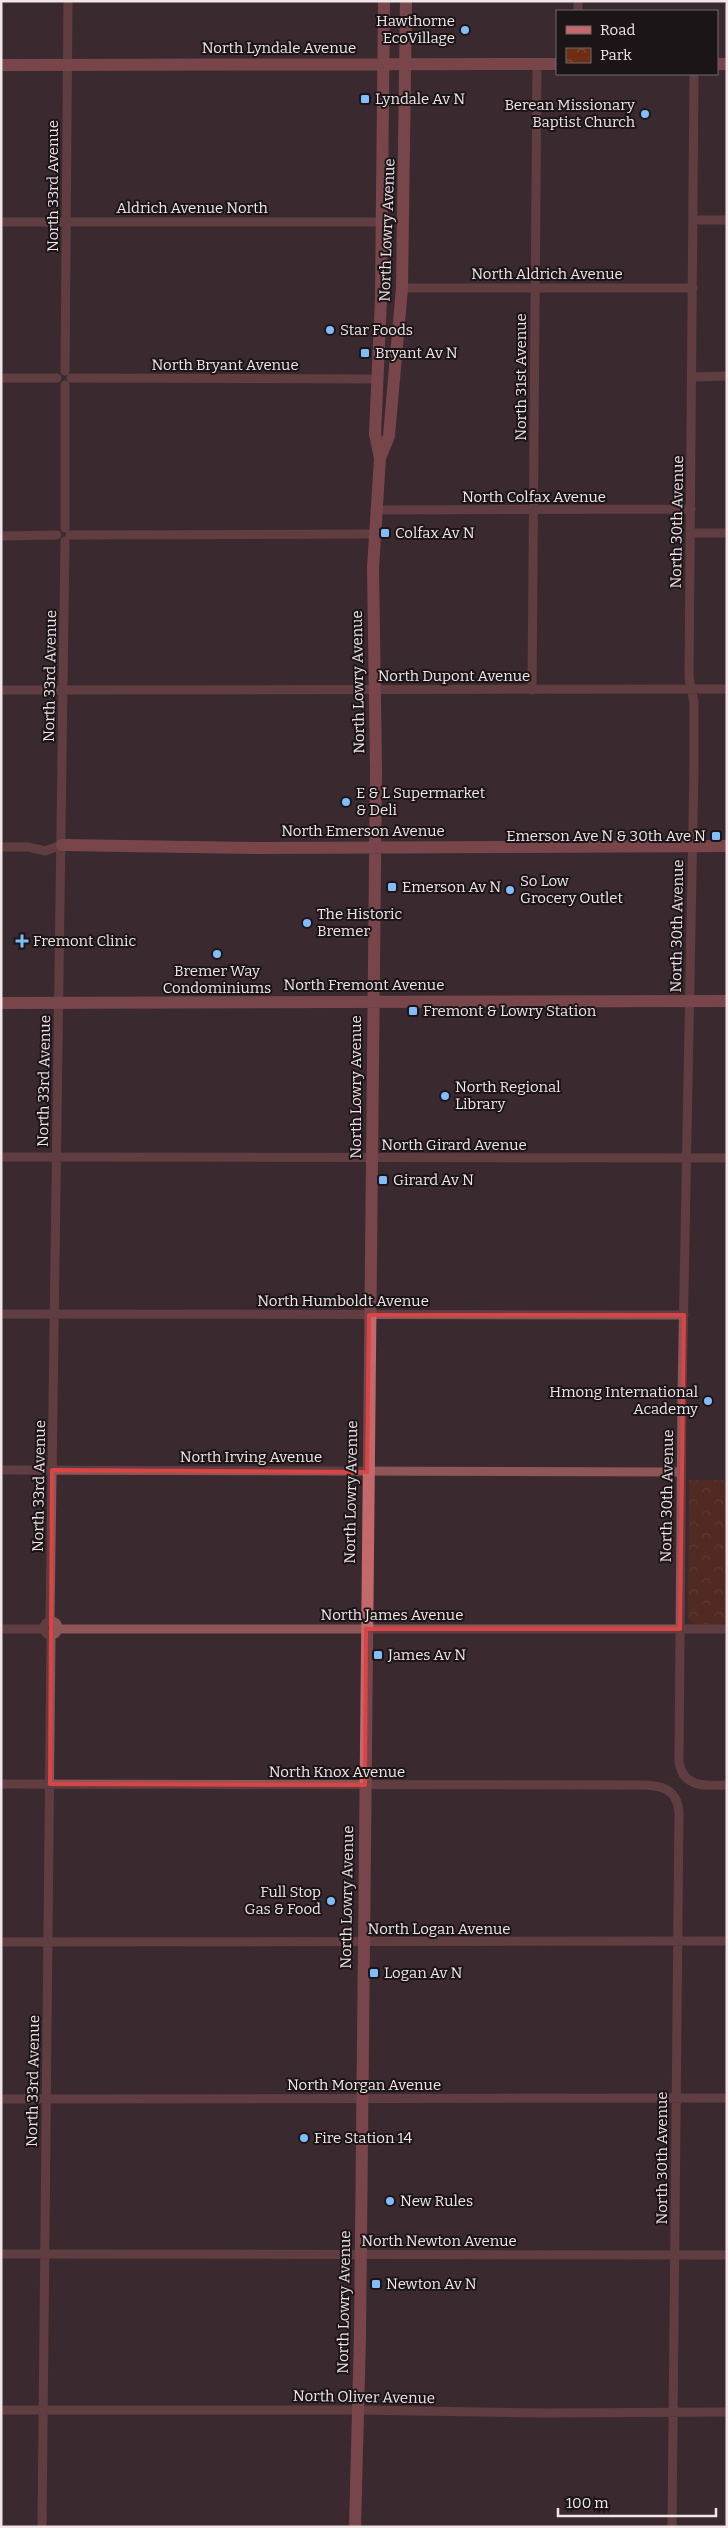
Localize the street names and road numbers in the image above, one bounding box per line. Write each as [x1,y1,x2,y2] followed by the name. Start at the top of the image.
[202,39,356,57] street label: North Lyndale Avenue
[44,120,62,252] street label: North 33rd Avenue
[376,158,398,302] street label: North Lowry Avenue
[116,199,268,217] street label: Aldrich Avenue North
[471,265,623,283] street label: North Aldrich Avenue
[512,313,530,441] street label: North 31st Avenue
[151,356,299,374] street label: North Bryant Avenue
[667,455,687,589] street label: North 30th Avenue
[462,488,606,506] street label: North Colfax Avenue
[40,610,60,742] street label: North 33rd Avenue
[348,610,368,754] street label: North Lowry Avenue
[378,667,530,685] street label: North Dupont Avenue
[281,822,445,840] street label: North Emerson Avenue
[667,859,687,993] street label: North 30th Avenue
[284,976,444,994] street label: North Fremont Avenue
[34,1015,54,1147] street label: North 33rd Avenue
[347,1015,365,1159] street label: North Lowry Avenue
[381,1136,527,1154] street label: North Girard Avenue
[257,1292,429,1310] street label: North Humboldt Avenue
[29,1420,49,1552] street label: North 33rd Avenue
[341,1420,361,1564] street label: North Lowry Avenue
[657,1429,677,1563] street label: North 30th Avenue
[180,1448,322,1466] street label: North Irving Avenue
[321,1606,463,1624] street label: North James Avenue
[269,1763,405,1781] street label: North Knox Avenue
[337,1825,357,1969] street label: North Lowry Avenue
[368,1920,510,1938] street label: North Logan Avenue
[23,2015,43,2147] street label: North 33rd Avenue
[287,2076,441,2094] street label: North Morgan Avenue
[653,2091,671,2225] street label: North 30th Avenue
[334,2230,354,2374] street label: North Lowry Avenue
[361,2232,517,2250] street label: North Newton Avenue
[293,2387,435,2407] street label: North Oliver Avenue

